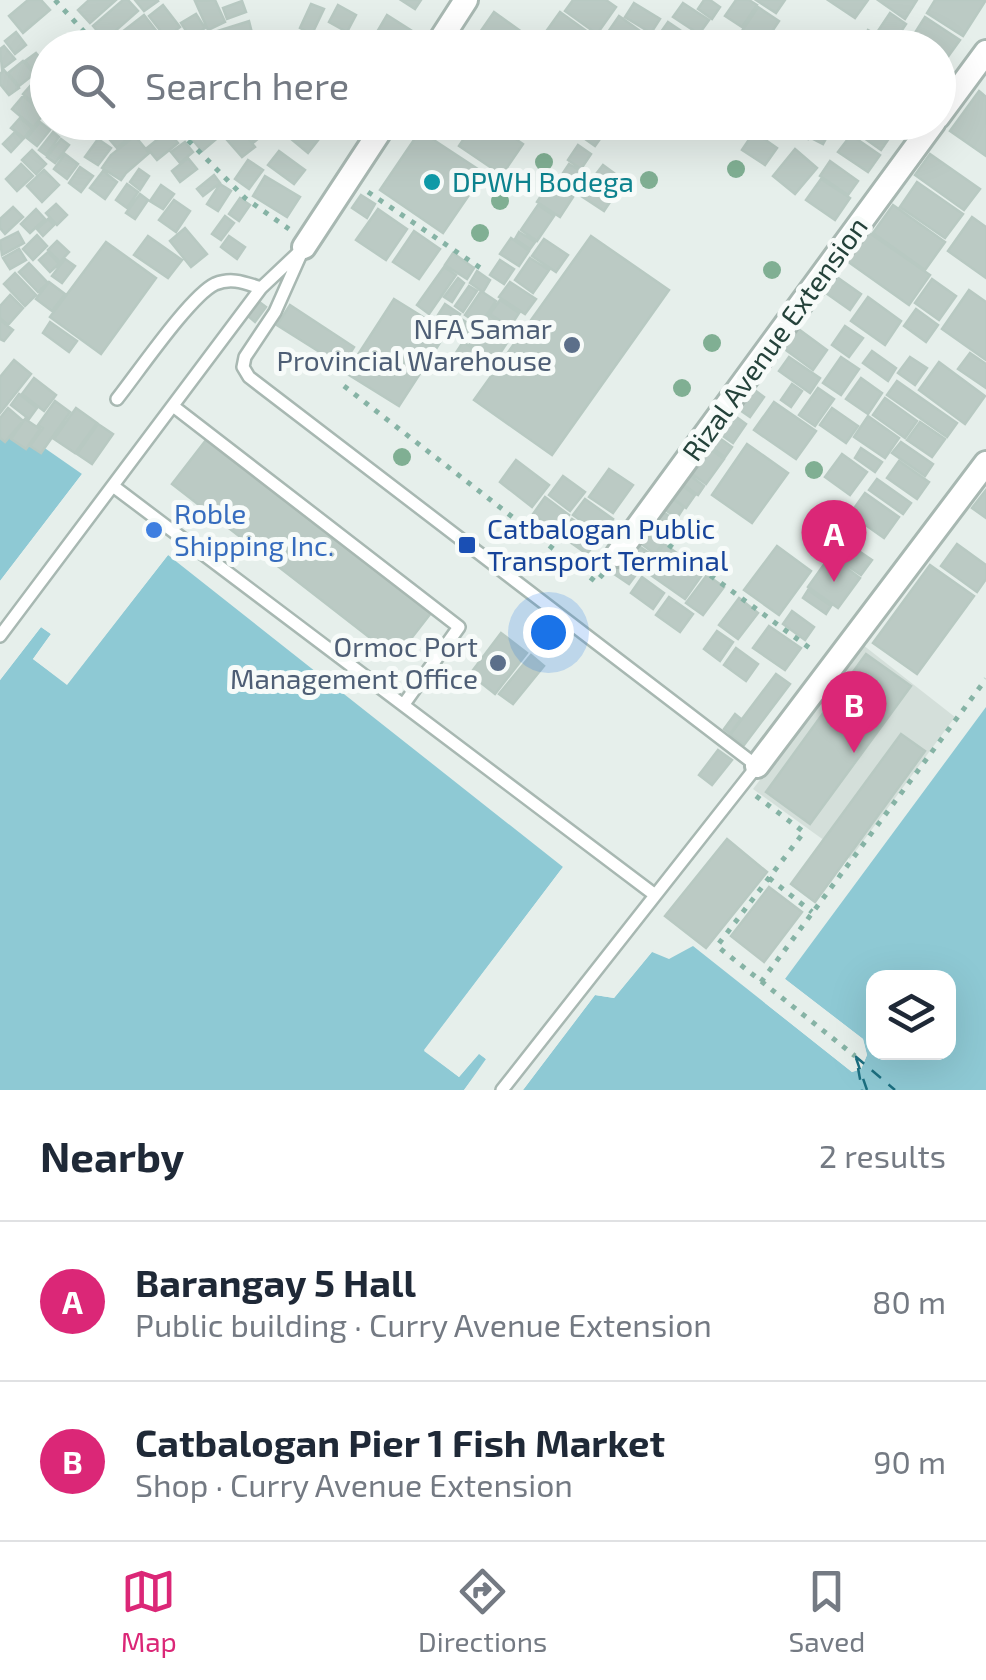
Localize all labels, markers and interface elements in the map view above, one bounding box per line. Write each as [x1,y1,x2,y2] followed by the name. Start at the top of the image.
[30,30,956,140] search box
[65,58,120,113] icon: search
[145,62,349,108] text: Search here
[452,164,634,198] place label: DPWH Bodega
[421,171,443,193] marker: DPWH Bodega
[674,210,874,467] street label: Rizal Avenue Extension
[276,311,552,377] place label: NFA Samar Provincial Warehouse
[561,334,583,356] marker: NFA Samar Provincial Warehouse
[174,496,334,562] place label: Roble Shipping Inc.
[802,500,866,582] pin: A
[487,511,729,577] place label: Catbalogan Public Transport Terminal
[143,519,165,541] marker: Roble Shipping Inc.
[456,534,478,556] marker: Catbalogan Public Transport Terminal
[523,607,574,658] your location
[230,629,478,695] place label: Ormoc Port Management Office
[487,652,509,674] marker: Ormoc Port Management Office
[822,670,886,753] pin: B
[866,970,956,1060] map controls
[866,970,956,1060] button: layers
[40,1130,184,1180] text: Nearby
[819,1136,946,1174] text: 2 results
[135,1259,416,1305] text: Barangay 5 Hall
[62,1282,83,1320] text: A
[872,1282,946,1320] text: 80 m
[135,1305,712,1343] text: Public building · Curry Avenue Extension
[135,1419,665,1465] text: Catbalogan Pier 1 Fish Market
[62,1442,83,1480] text: B
[873,1442,946,1480] text: 90 m
[135,1465,573,1503] text: Shop · Curry Avenue Extension
[121,1564,177,1658] tab: Map
[418,1564,547,1658] tab: Directions
[789,1564,865,1658] tab: Saved

